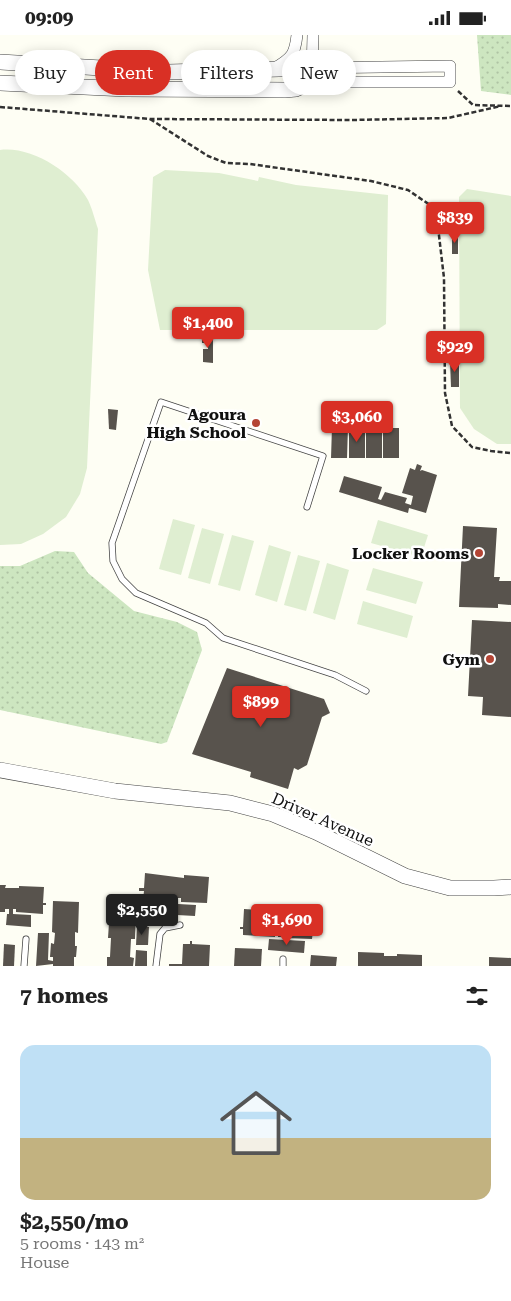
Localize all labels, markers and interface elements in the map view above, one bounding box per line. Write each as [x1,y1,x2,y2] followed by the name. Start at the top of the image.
[25,6,74,29] text: 09:09
[15,50,85,95] chip: Buy
[95,50,171,95] chip: Rent
[181,50,272,95] chip: Filters
[282,50,356,95] chip: New
[425,201,485,244] pin: $839
[437,208,473,227] text: $839
[167,307,249,349] pin: $1,400
[183,313,233,332] text: $1,400
[425,331,485,373] pin: $929
[437,337,473,356] text: $929
[316,401,398,443] pin: $3,060
[147,405,247,442] place label: Agoura High School
[332,407,382,426] text: $3,060
[250,417,262,429] marker: Agoura High School
[352,544,469,563] place label: Locker Rooms
[473,547,485,559] marker: Locker Rooms
[442,650,481,669] place label: Gym
[484,653,496,665] marker: Gym
[231,685,291,728] pin: $899
[243,692,279,711] text: $899
[269,788,377,851] street label: Driver Avenue
[101,893,183,936] pin: $2,550
[117,900,167,919] text: $2,550
[246,903,328,946] pin: $1,690
[262,910,312,929] text: $1,690
[463,982,491,1010] icon: filters
[20,984,108,1008] text: 7 homes
[211,1078,301,1168] icon: home
[20,1210,129,1234] text: $2,550/mo
[20,1234,144,1253] text: 5 rooms · 143 m²
[20,1253,69,1272] text: House

